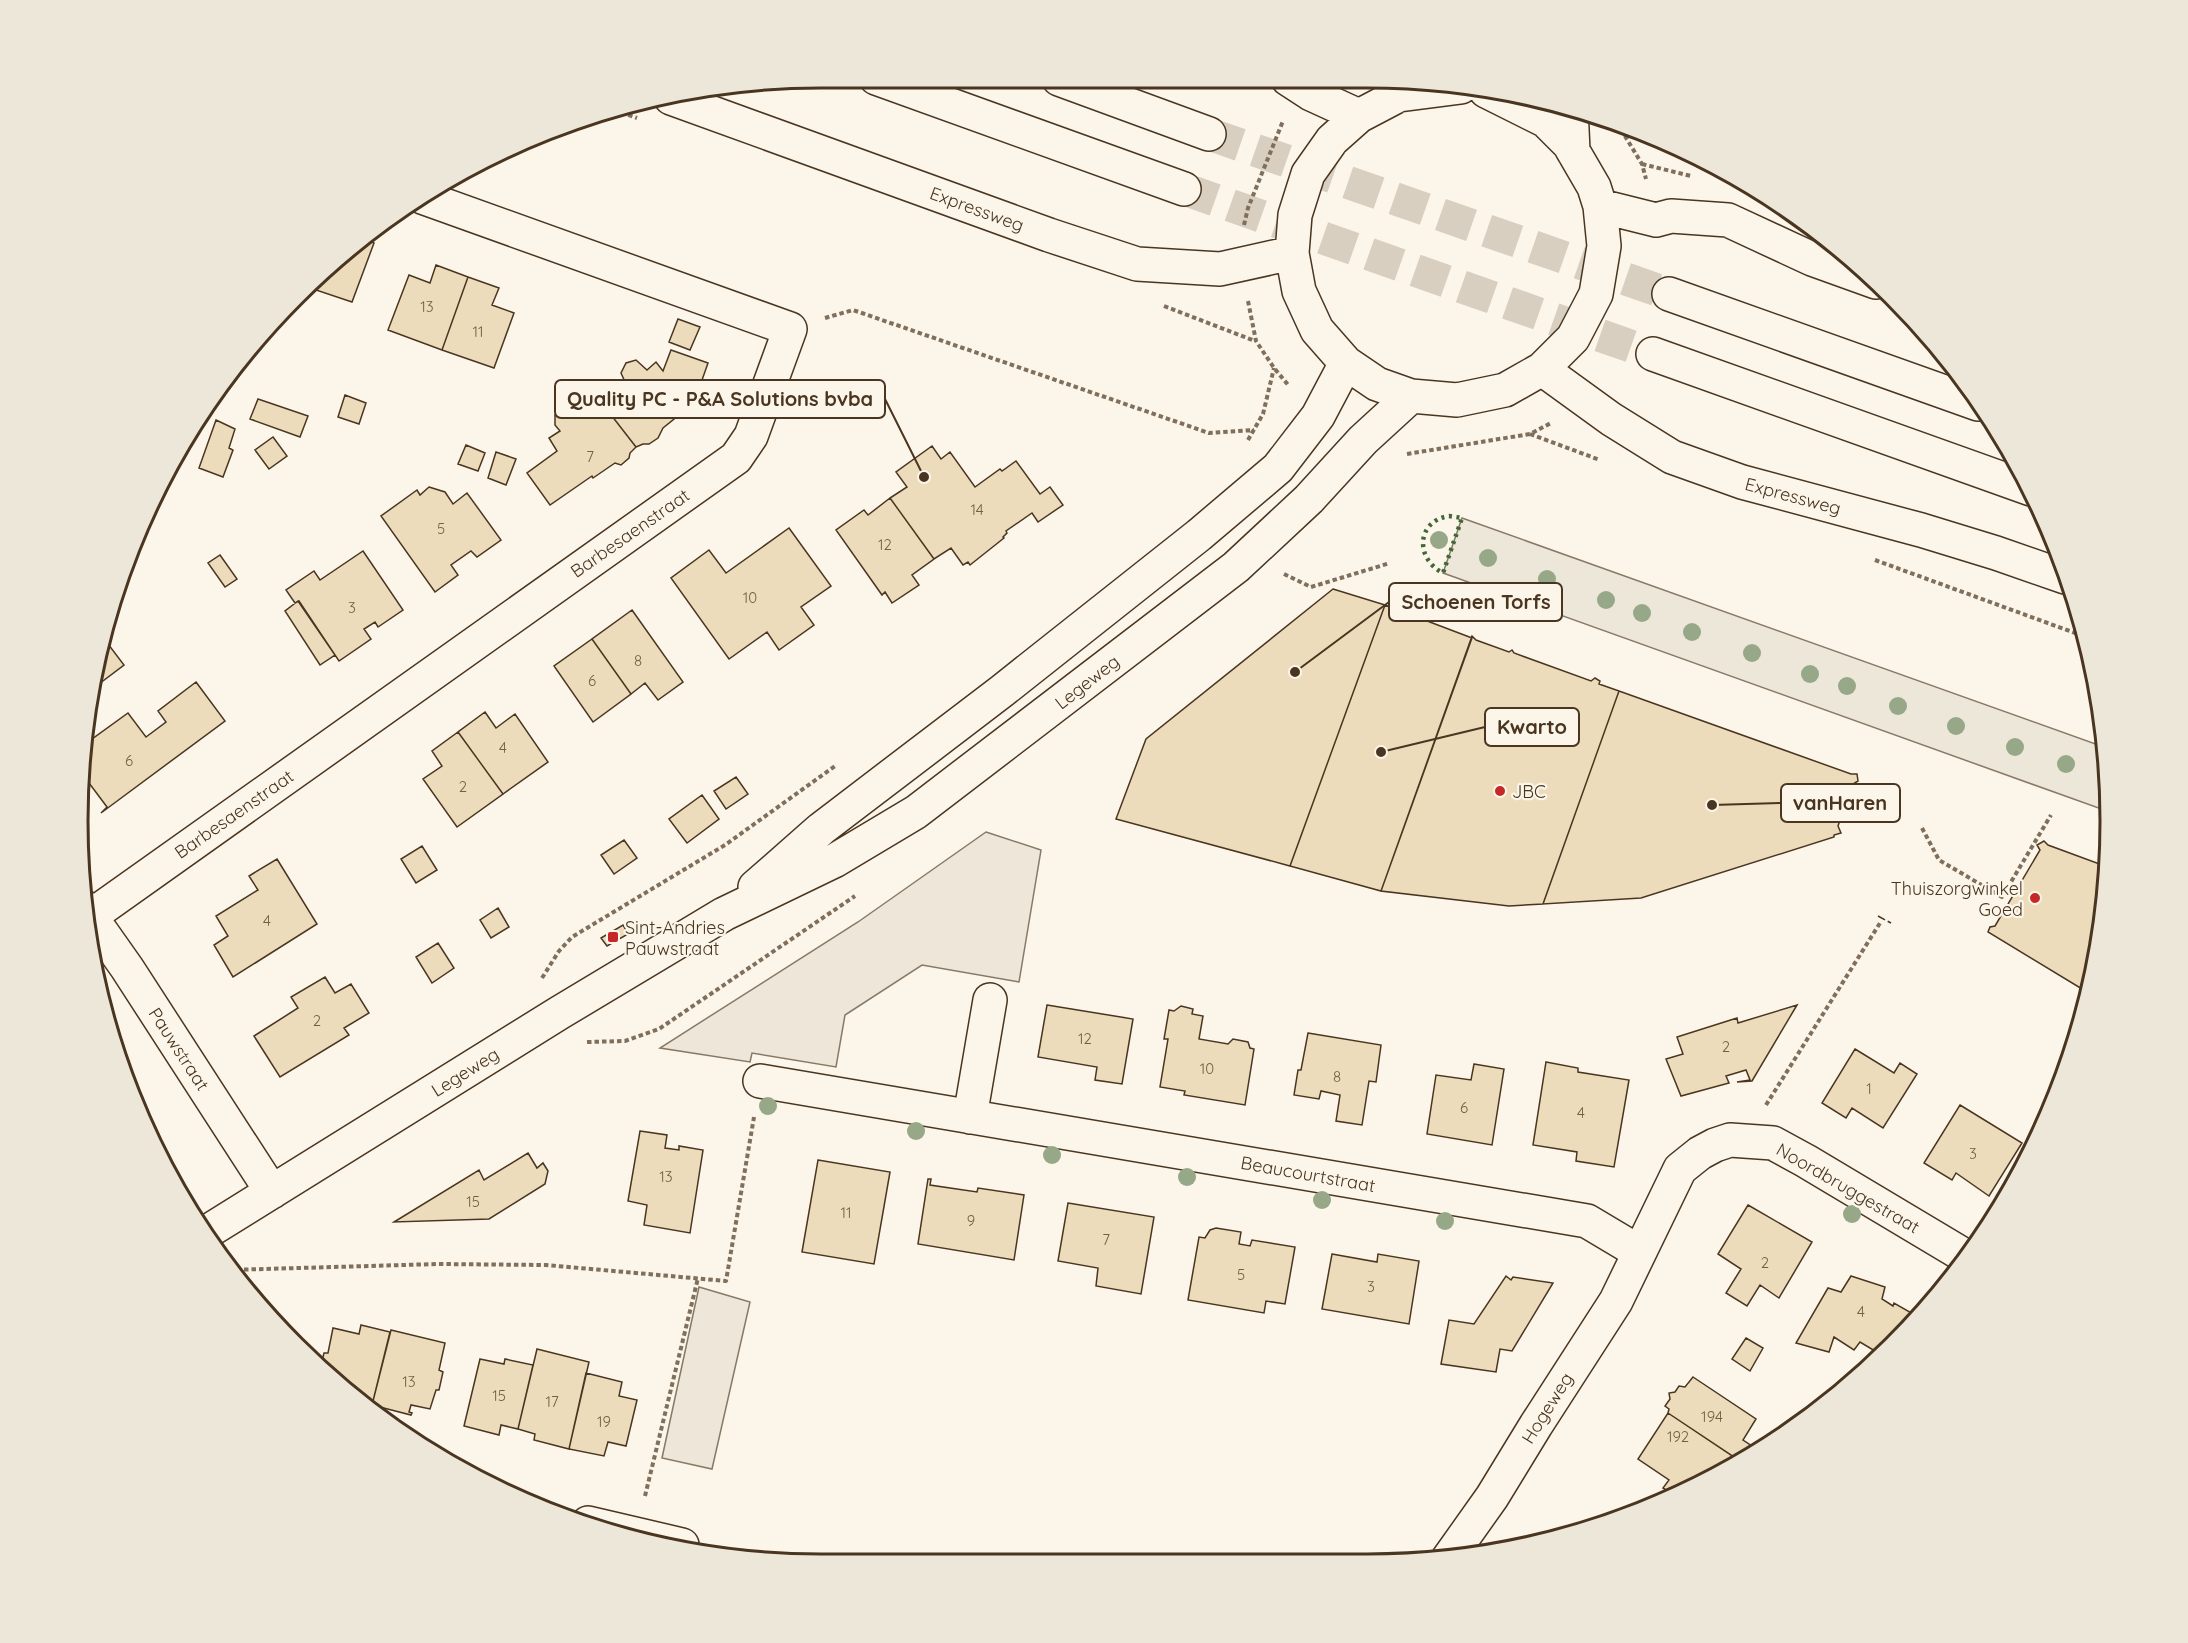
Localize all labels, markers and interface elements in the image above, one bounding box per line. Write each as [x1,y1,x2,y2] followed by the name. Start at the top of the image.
[927,181,1027,237] street label: Expressweg
[420,297,434,316] house number: 13
[472,322,484,341] house number: 11
[555,380,885,418] callout: Quality PC - P&A Solutions bvba
[567,386,873,411] text: Quality PC - P&A Solutions bvba
[586,447,594,466] house number: 7
[1743,472,1843,520] street label: Expressweg
[566,483,694,583] street label: Barbesaenstraat
[970,500,984,519] house number: 14
[437,519,445,538] house number: 5
[878,535,892,554] house number: 12
[1389,583,1562,621] callout: Schoenen Torfs
[743,588,757,607] house number: 10
[1401,589,1551,614] text: Schoenen Torfs
[348,598,356,617] house number: 3
[1050,650,1124,714] street label: Legeweg
[634,651,642,670] house number: 8
[588,671,596,690] house number: 6
[1485,708,1579,746] callout: Kwarto
[1497,714,1567,739] text: Kwarto
[499,738,507,757] house number: 4
[125,751,133,770] house number: 6
[170,764,298,864] street label: Barbesaenstraat
[459,777,467,796] house number: 2
[1512,780,1546,803] place label: JBC
[1493,784,1507,798] marker: JBC
[1781,784,1900,822] callout: vanHaren
[1793,790,1887,815] text: vanHaren
[1891,877,2023,921] place label: Thuiszorgwinkel Goed
[2028,891,2042,905] marker: Thuiszorgwinkel Goed
[263,911,271,930] house number: 4
[625,916,725,960] place label: Sint-Andries Pauwstraat
[606,930,620,944] marker: Sint-Andries Pauwstraat
[144,1003,214,1095] street label: Pauwstraat
[313,1011,321,1030] house number: 2
[1078,1029,1092,1048] house number: 12
[1722,1037,1730,1056] house number: 2
[427,1042,503,1102] street label: Legeweg
[1200,1059,1214,1078] house number: 10
[1333,1067,1341,1086] house number: 8
[1866,1079,1872,1098] house number: 1
[1460,1098,1468,1117] house number: 6
[1577,1103,1585,1122] house number: 4
[1772,1138,1924,1238] street label: Noordbruggestraat
[1969,1144,1977,1163] house number: 3
[1239,1151,1377,1197] street label: Beaucourtstraat
[659,1167,673,1186] house number: 13
[466,1192,480,1211] house number: 15
[840,1203,852,1222] house number: 11
[967,1211,975,1230] house number: 9
[1102,1230,1110,1249] house number: 7
[1761,1253,1769,1272] house number: 2
[1237,1265,1245,1284] house number: 5
[1367,1277,1375,1296] house number: 3
[1857,1302,1865,1321] house number: 4
[1516,1368,1578,1448] street label: Hogeweg
[402,1372,416,1391] house number: 13
[492,1386,506,1405] house number: 15
[545,1392,559,1411] house number: 17
[1701,1407,1723,1426] house number: 194
[597,1412,611,1431] house number: 19
[1667,1427,1689,1446] house number: 192

